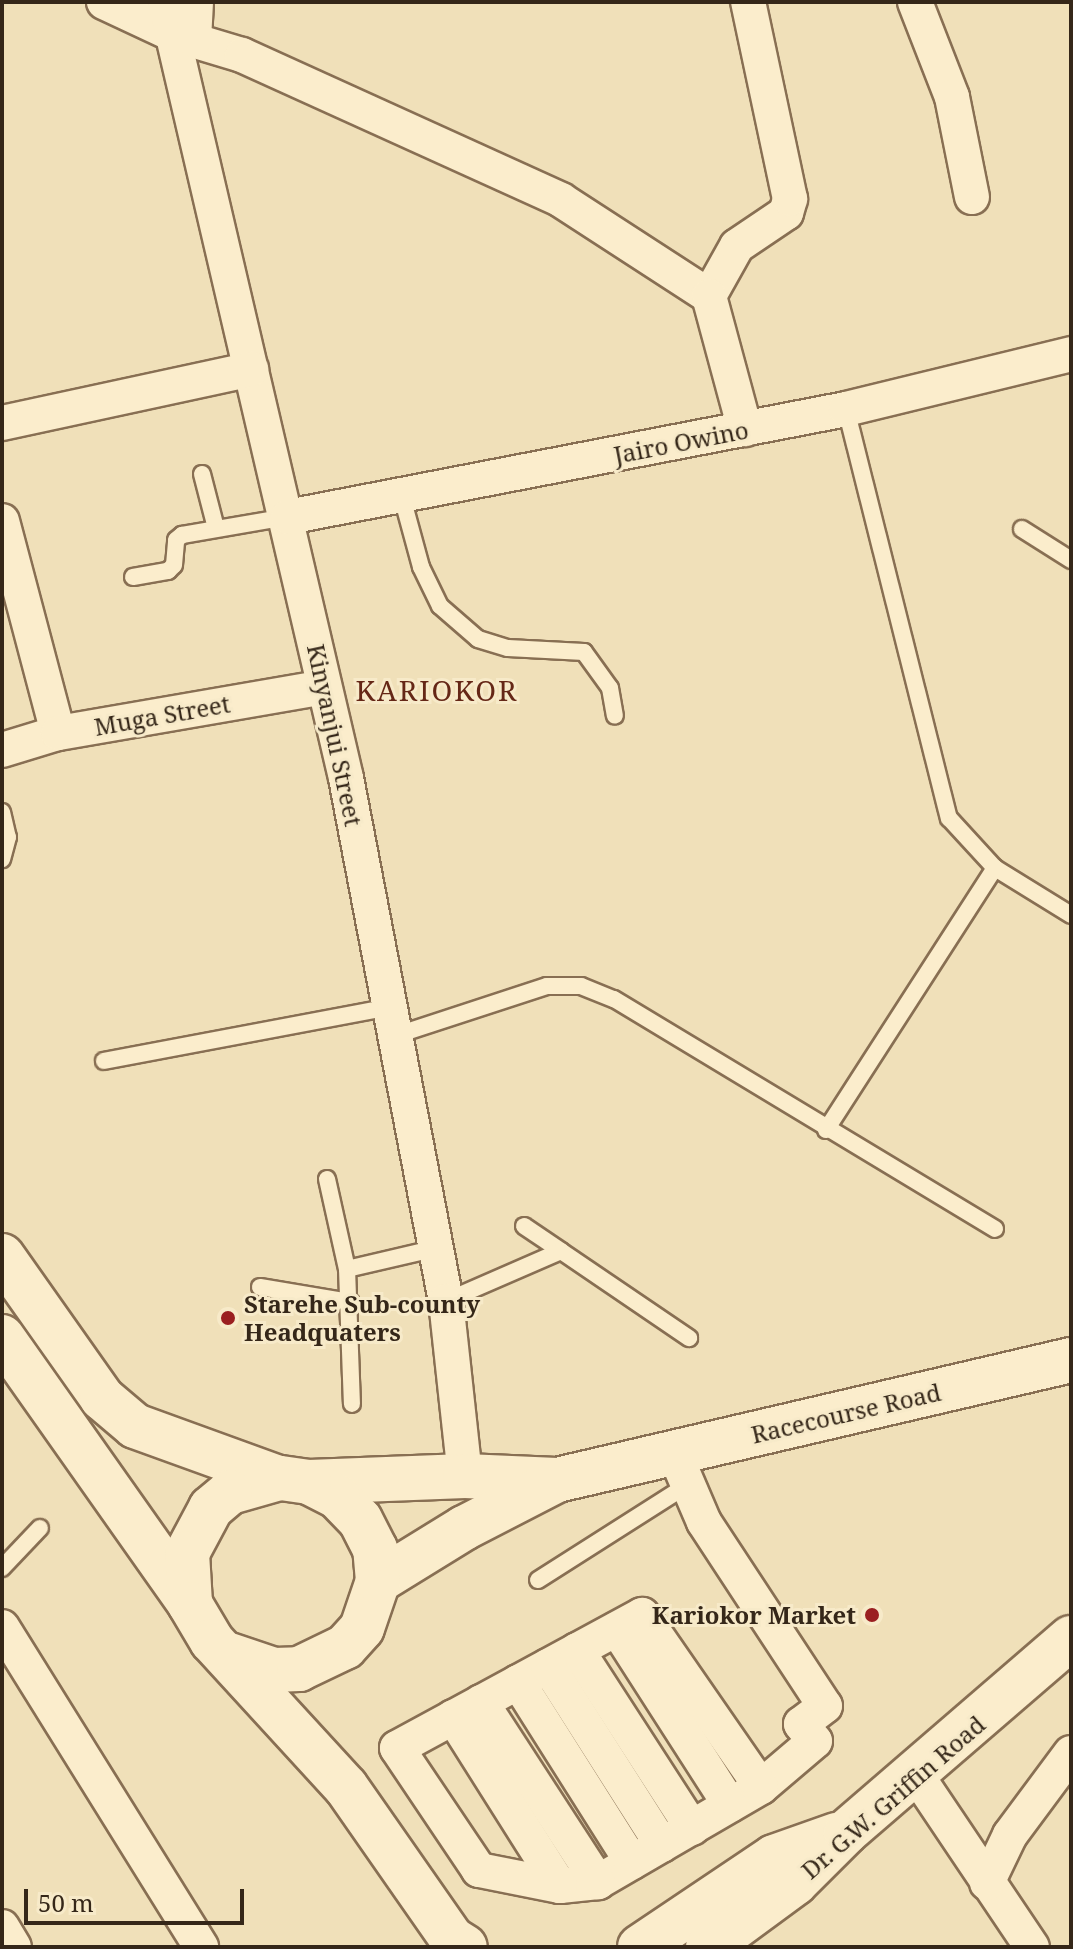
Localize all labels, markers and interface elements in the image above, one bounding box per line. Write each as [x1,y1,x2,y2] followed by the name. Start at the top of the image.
[611,415,751,469] street label: Jairo Owino
[302,641,368,829] street label: Kinyanjui Street
[356,673,518,707] district label: KARIOKOR
[92,689,232,741] street label: Muga Street
[244,1290,480,1346] place label: Starehe Sub-county Headquaters
[219,1309,237,1327] marker: Starehe Sub-county Headquaters
[748,1377,944,1449] street label: Racecourse Road
[652,1601,856,1629] place label: Kariokor Market
[863,1606,881,1624] marker: Kariokor Market
[795,1709,991,1885] street label: Dr. G.W. Griffin Road
[28,1873,248,1923] scale bar
[38,1886,94,1919] text: 50 m

